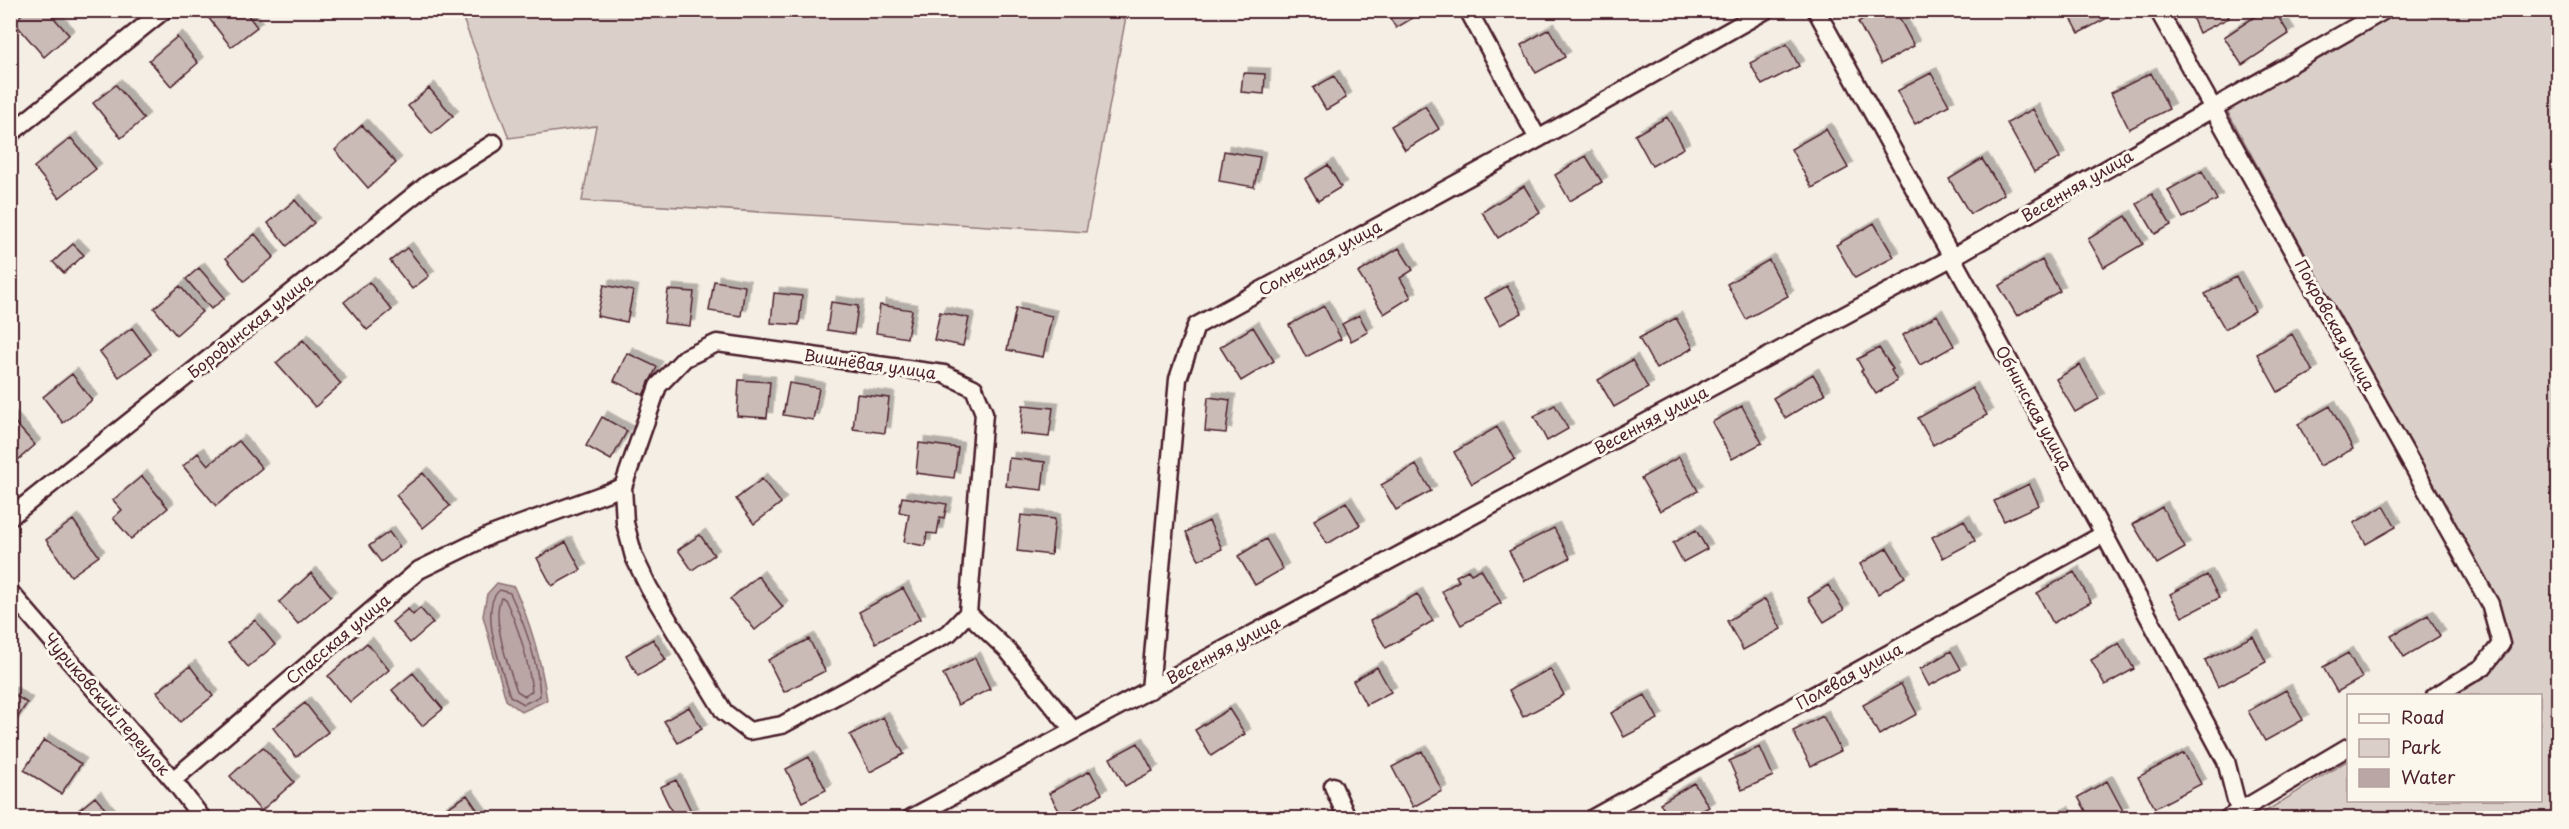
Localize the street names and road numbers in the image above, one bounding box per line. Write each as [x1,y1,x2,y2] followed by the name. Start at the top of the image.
[2016,143,2137,227] street label: Весенняя улица
[1253,213,1386,301] street label: Солнечная улица
[2290,254,2382,395] street label: Покровская улица
[182,267,317,383] street label: Бородинская улица
[1991,341,2079,474] street label: Обнинская улица
[803,342,938,384] street label: Вишнёвая улица
[1589,379,1712,459] street label: Весенняя улица
[280,587,395,689] street label: Спасская улица
[1161,609,1284,689] street label: Весенняя улица
[39,627,177,780] street label: Чуриковский переулок
[1791,636,1906,714] street label: Полевая улица

